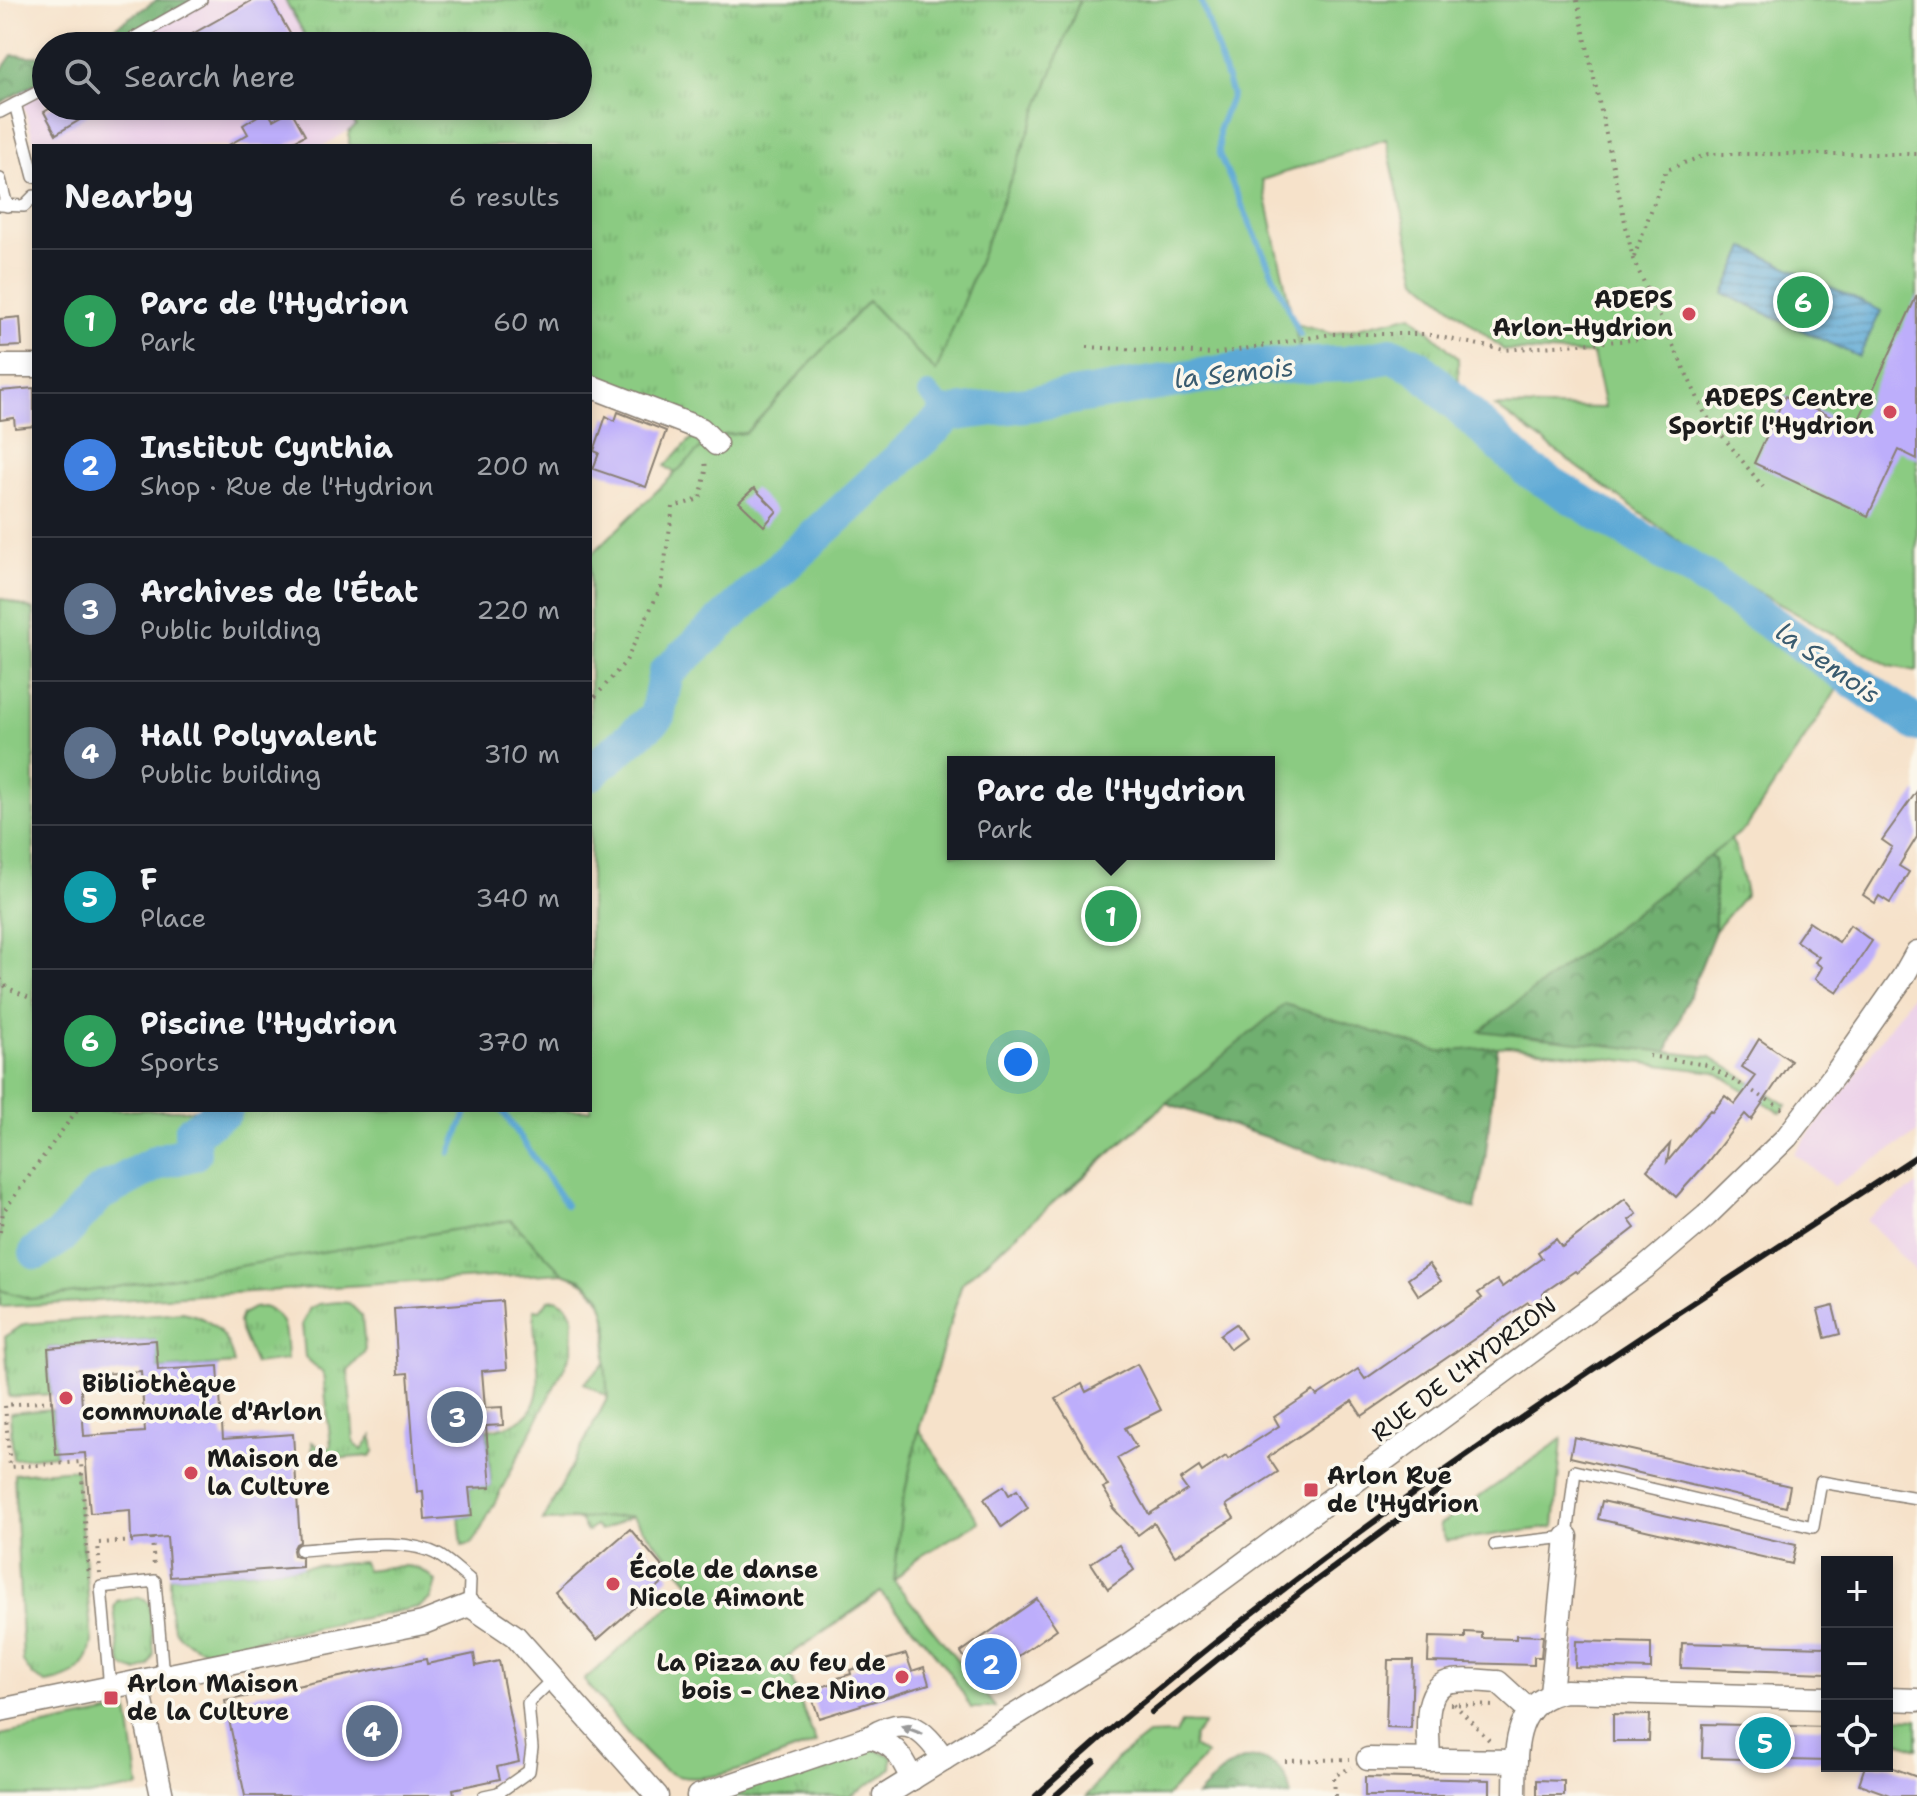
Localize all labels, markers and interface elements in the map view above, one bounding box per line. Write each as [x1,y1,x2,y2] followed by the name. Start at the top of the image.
[32,32,592,120] search box
[60,54,104,98] icon: search
[124,56,295,97] text: Search here
[64,173,194,219] text: Nearby
[448,179,560,214] text: 6 results
[1777,272,1829,332] pin: 6
[140,283,408,324] text: Parc de l'Hydrion
[1492,284,1673,344] place label: ADEPS Arlon-Hydrion
[84,304,96,339] text: 1
[493,304,560,339] text: 60 m
[1680,305,1698,323] marker: ADEPS Arlon-Hydrion
[140,324,196,359] text: Park
[1172,349,1296,396] water label: la Semois
[1668,382,1874,442] place label: ADEPS Centre Sportif l'Hydrion
[1881,403,1899,421] marker: ADEPS Centre Sportif l'Hydrion
[140,427,393,468] text: Institut Cynthia
[81,448,99,483] text: 2
[475,448,560,483] text: 200 m
[140,468,434,503] text: Shop · Rue de l'Hydrion
[140,571,418,612] text: Archives de l'État
[81,592,99,627] text: 3
[476,592,560,627] text: 220 m
[140,612,321,647] text: Public building
[1769,614,1888,711] water label: la Semois
[140,715,377,756] text: Hall Polyvalent
[81,736,99,771] text: 4
[484,736,560,771] text: 310 m
[140,756,321,791] text: Public building
[947,756,1275,860] popup
[977,770,1245,811] text: Parc de l'Hydrion
[977,811,1033,846] text: Park
[140,859,158,900] text: F
[82,880,98,915] text: 5
[475,880,560,915] text: 340 m
[1085,886,1137,946] pin: 1
[140,900,206,935] text: Place
[140,1003,397,1044] text: Piscine l'Hydrion
[81,1024,99,1059] text: 6
[477,1024,560,1059] text: 370 m
[998,1042,1038,1082] your location
[140,1044,220,1079] text: Sports
[1365,1289,1563,1449] street label: RUE DE L'HYDRION
[82,1368,323,1428] place label: Bibliothèque communale d'Arlon
[431,1387,483,1447] pin: 3
[57,1389,75,1407] marker: Bibliothèque communale d'Arlon
[207,1443,338,1503] place label: Maison de la Culture
[1327,1460,1479,1520] place label: Arlon Rue de l'Hydrion
[182,1464,200,1482] marker: Maison de la Culture
[1302,1481,1320,1499] marker: Arlon Rue de l'Hydrion
[629,1552,818,1614] place label: École de danse Nicole Aimont
[1821,1556,1893,1772] map controls
[1821,1556,1893,1628] button: +
[604,1575,622,1593] marker: École de danse Nicole Aimont
[1821,1628,1893,1700] button: −
[965,1634,1017,1694] pin: 2
[656,1647,886,1707] place label: La Pizza au feu de bois - Chez Nino
[127,1668,298,1728] place label: Arlon Maison de la Culture
[893,1668,911,1686] marker: La Pizza au feu de bois - Chez Nino
[102,1689,120,1707] marker: Arlon Maison de la Culture
[1821,1700,1893,1772] button: locate
[346,1701,398,1761] pin: 4
[1739,1713,1791,1773] pin: 5
[900,1723,924,1736] one-way arrow

